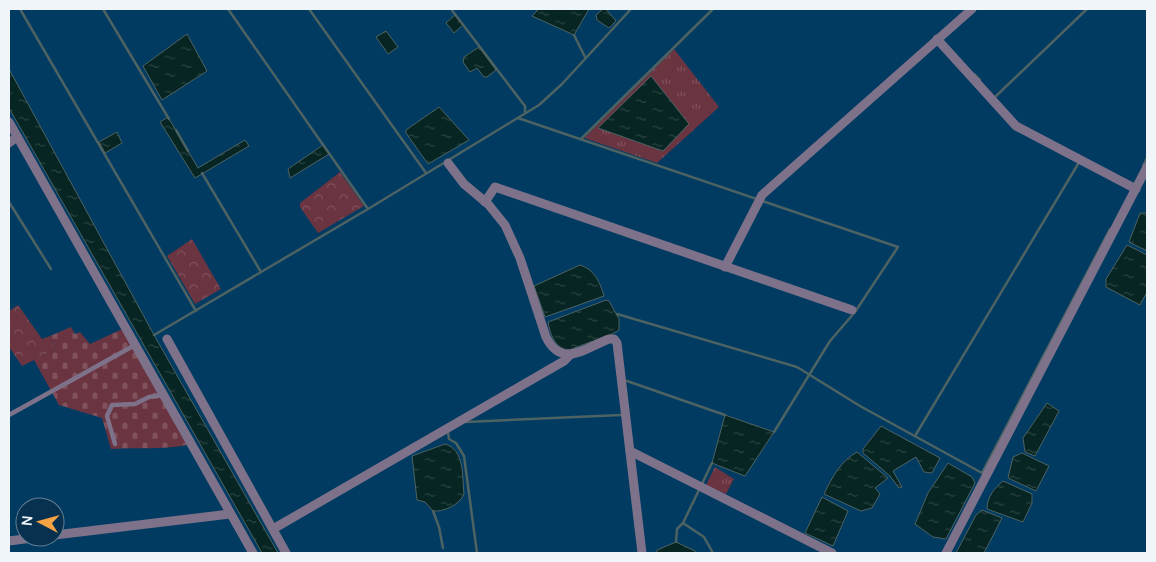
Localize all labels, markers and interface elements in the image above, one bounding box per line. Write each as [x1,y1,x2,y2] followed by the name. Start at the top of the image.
[15,497,65,547] north arrow
[17,515,37,527] text: N

